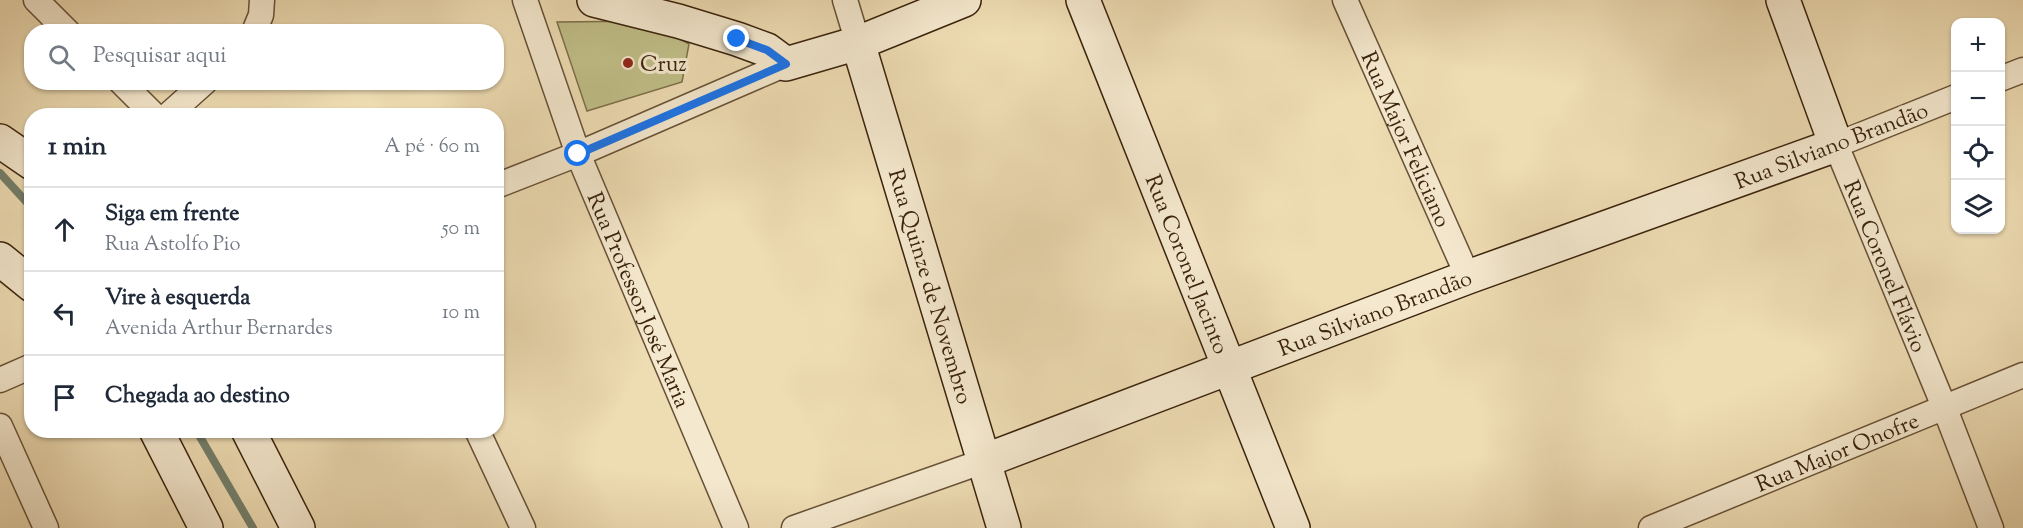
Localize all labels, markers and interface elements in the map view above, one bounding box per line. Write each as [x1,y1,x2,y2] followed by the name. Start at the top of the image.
[1951,18,2005,234] map controls
[1951,18,2005,72] button: +
[24,24,504,90] search box
[723,25,749,51] route end
[45,41,78,74] icon: search
[93,41,227,73] text: Pesquisar aqui
[1351,47,1457,233] street label: Rua Major Feliciano
[640,50,687,82] place label: Cruz
[621,56,635,70] marker: Cruz
[1951,72,2005,126] button: −
[1731,96,1933,199] street label: Rua Silviano Brandão
[1951,126,2005,180] button: locate
[48,129,107,166] text: 1 min
[384,133,480,162] text: A pé · 60 m
[564,140,590,166] route start
[878,166,979,408] street label: Rua Quinze de Novembro
[1135,170,1235,360] street label: Rua Coronel Jacinto
[1833,176,1933,358] street label: Rua Coronel Flávio
[1951,180,2005,234] button: layers
[577,188,697,414] street label: Rua Professor José Maria
[105,199,240,231] text: Siga em frente
[48,213,81,246] icon: ahead
[442,215,480,244] text: 50 m
[105,231,240,260] text: Rua Astolfo Pio
[1274,264,1477,367] street label: Rua Silviano Brandão
[105,283,250,315] text: Vire à esquerda
[48,297,81,330] icon: left
[442,299,480,328] text: 10 m
[105,315,333,344] text: Avenida Arthur Bernardes
[48,381,81,414] icon: arrive
[105,381,290,413] text: Chegada ao destino
[1752,406,1924,502] street label: Rua Major Onofre

